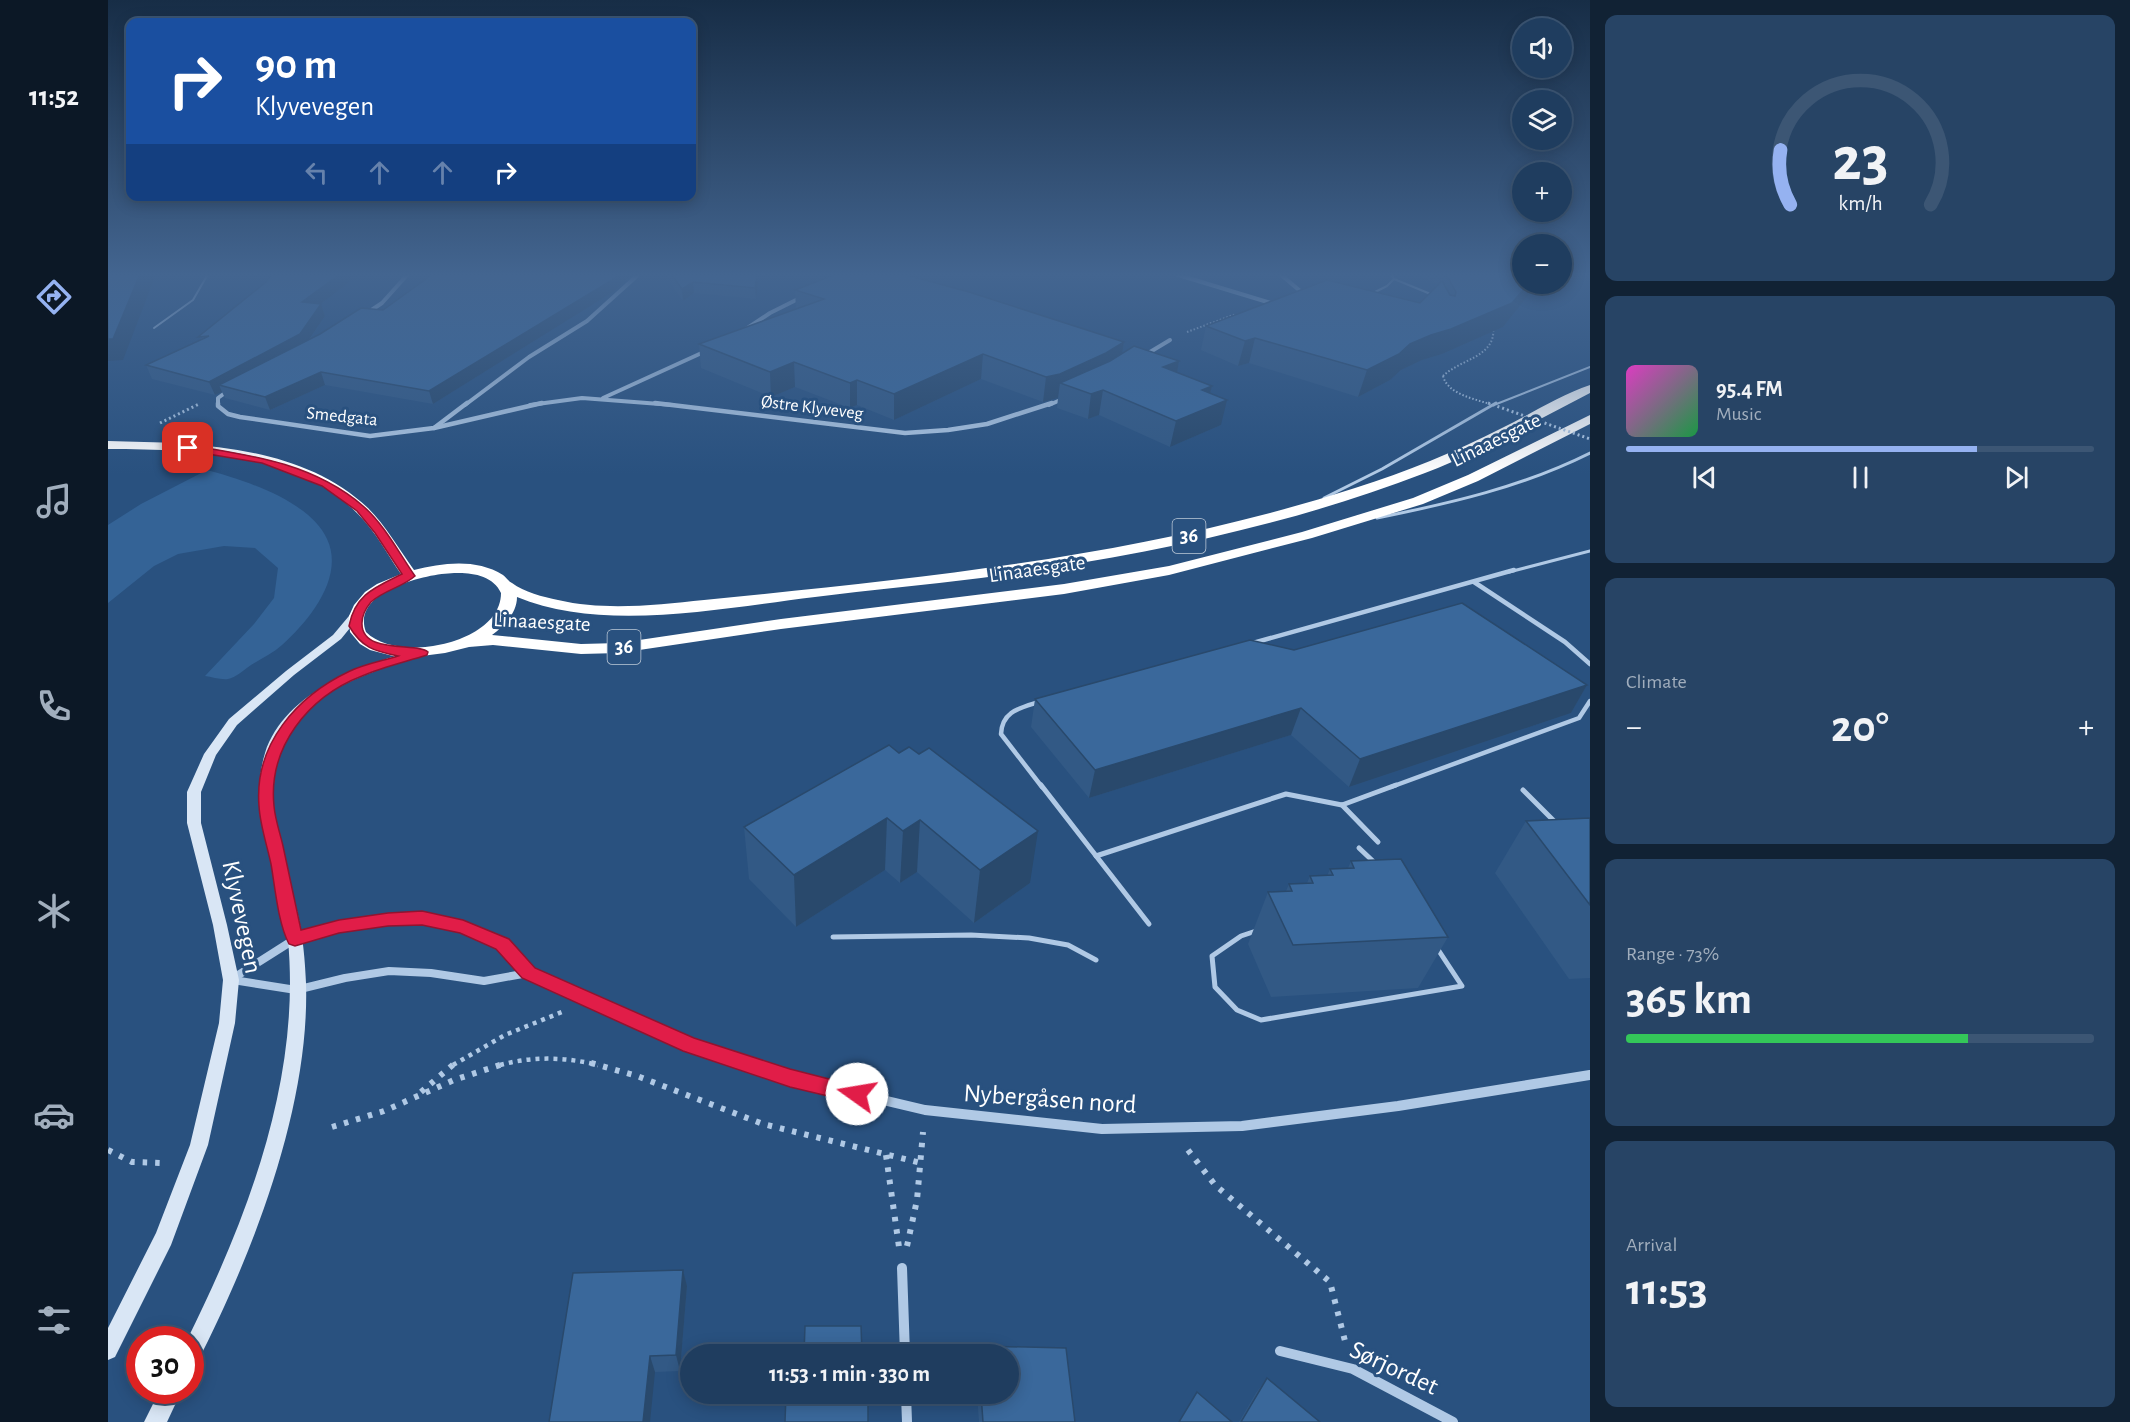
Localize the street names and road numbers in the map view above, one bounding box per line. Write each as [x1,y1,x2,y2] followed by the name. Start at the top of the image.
[760,393,864,423] street label: Østre Klyveveg
[306,404,378,430] street label: Smedgata
[1448,409,1544,471] street label: Linaaesgate
[1172,519,1206,553] road number: 36
[987,552,1087,586] street label: Linaaesgate
[493,609,591,635] street label: Linaaesgate
[608,630,640,664] road number: 36
[217,858,267,976] street label: Klyvevegen
[963,1080,1137,1118] street label: Nybergåsen nord
[1346,1336,1442,1400] street label: Sørjordet

